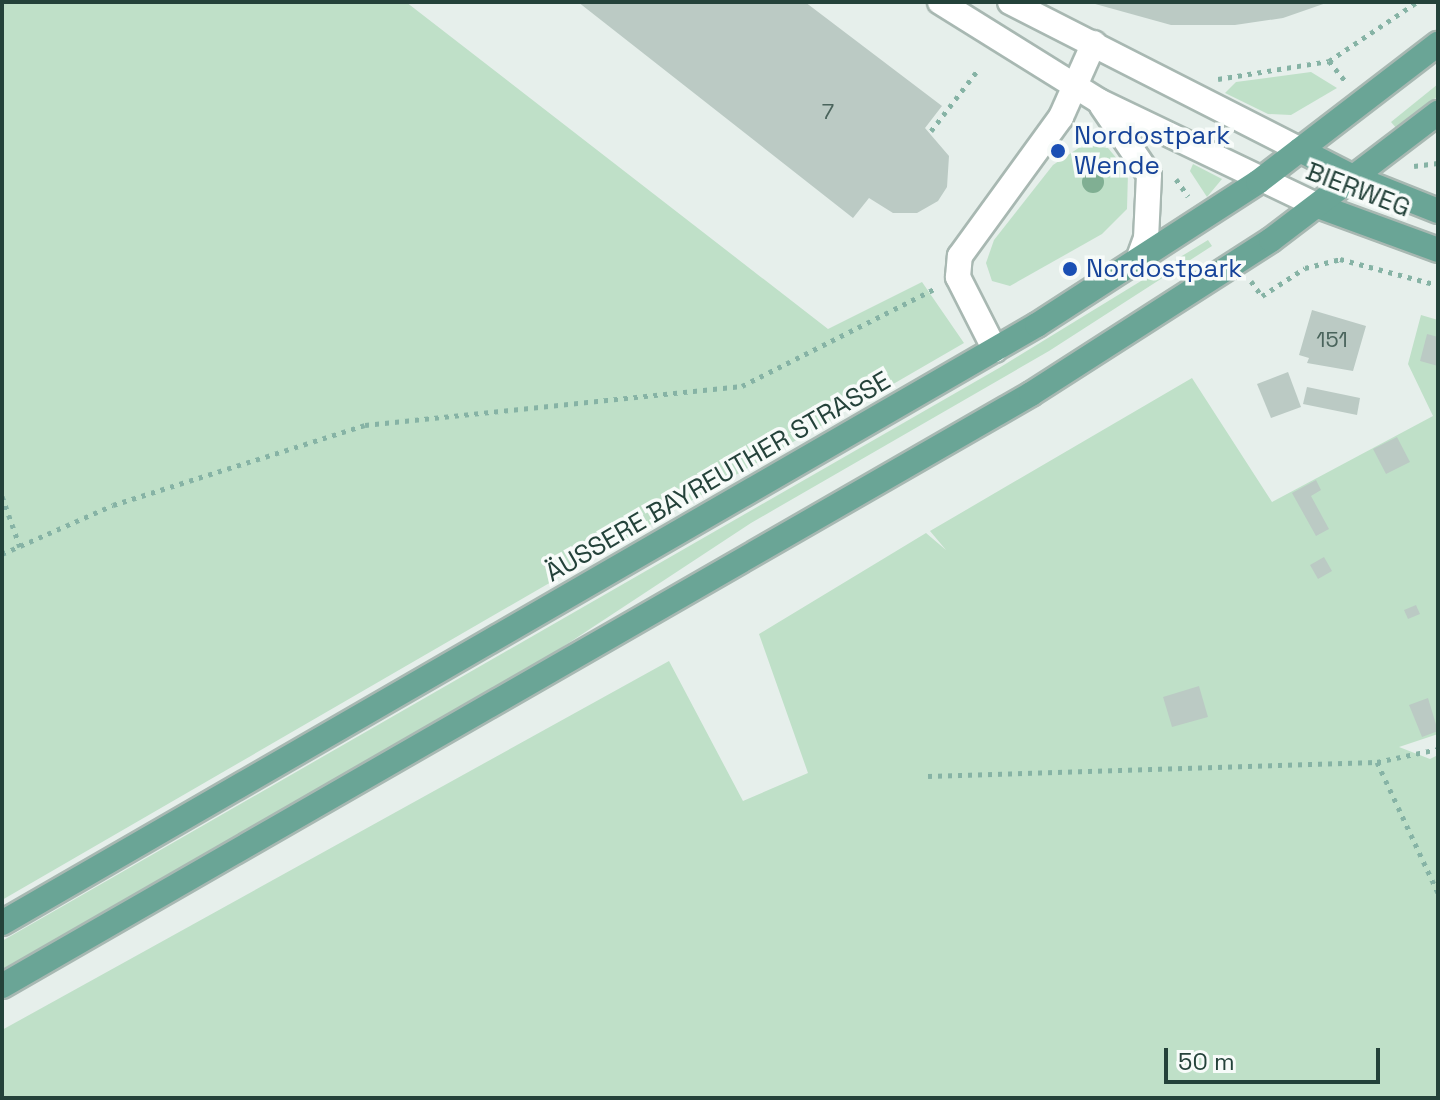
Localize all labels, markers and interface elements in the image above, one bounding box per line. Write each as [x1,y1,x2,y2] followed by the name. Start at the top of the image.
[822,99,834,125] house number: 7
[1074,120,1230,182] place label: Nordostpark Wende
[1049,142,1067,160] marker: Nordostpark Wende
[1301,156,1415,224] street label: BIERWEG
[1086,253,1242,285] place label: Nordostpark
[1061,260,1079,278] marker: Nordostpark
[1316,327,1348,353] house number: 151
[540,365,896,589] street label: ÄUSSERE BAYREUTHER STRASSE
[1168,1032,1384,1082] scale bar
[1178,1046,1235,1077] text: 50 m

